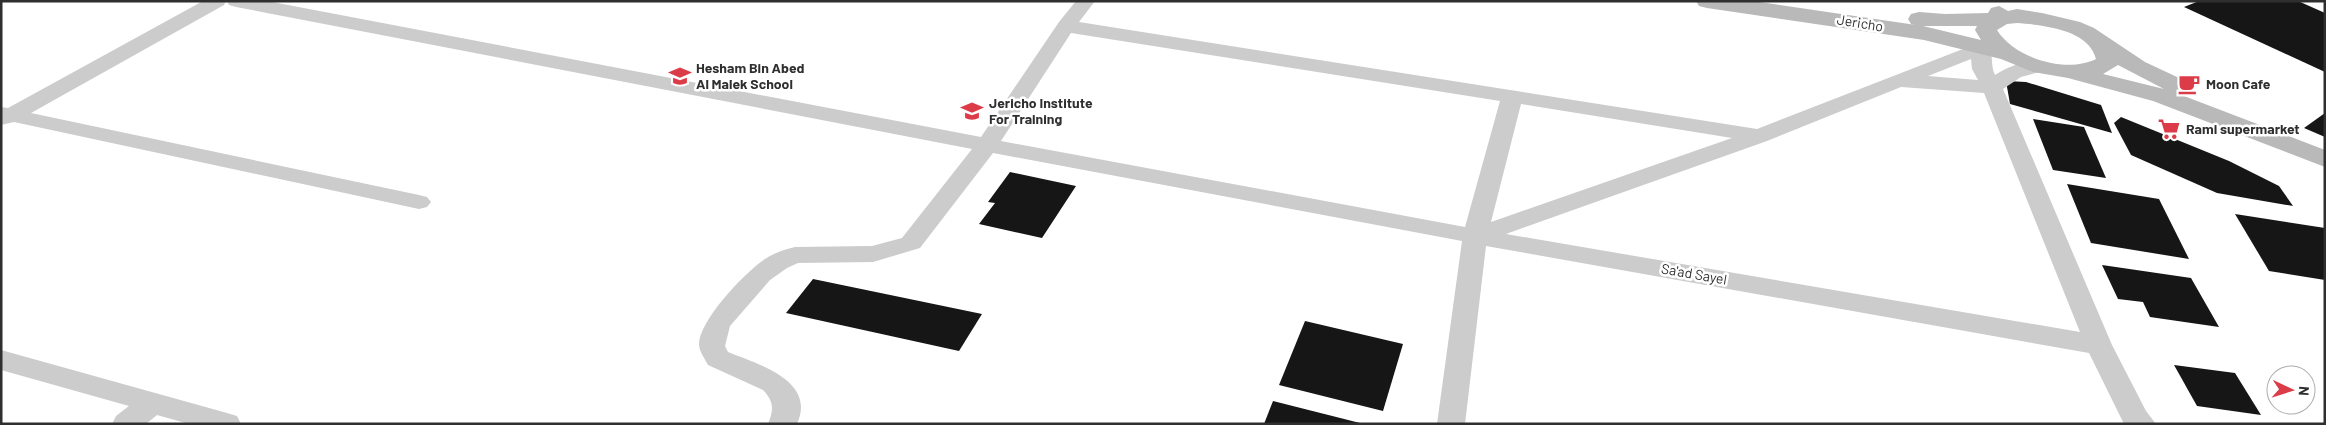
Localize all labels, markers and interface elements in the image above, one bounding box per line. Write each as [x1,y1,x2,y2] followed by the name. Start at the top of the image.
[1836,10,1884,35] street label: Jericho
[696,59,805,92] place label: Hesham Bin Abed Al Malek School
[667,63,693,89] school or university icon: Hesham Bin Abed Al Malek School
[2176,71,2202,97] cafe icon: Moon Cafe
[2206,75,2271,92] place label: Moon Cafe
[989,94,1093,127] place label: Jericho Institute For Training
[959,98,985,124] school or university icon: Jericho Institute For Training
[2156,116,2182,142] supermarket icon: Rami supermarket
[2186,120,2300,137] place label: Rami supermarket
[1660,259,1728,288] street label: Sa'ad Sayel
[2266,365,2316,415] north arrow
[2296,386,2313,396] text: N

